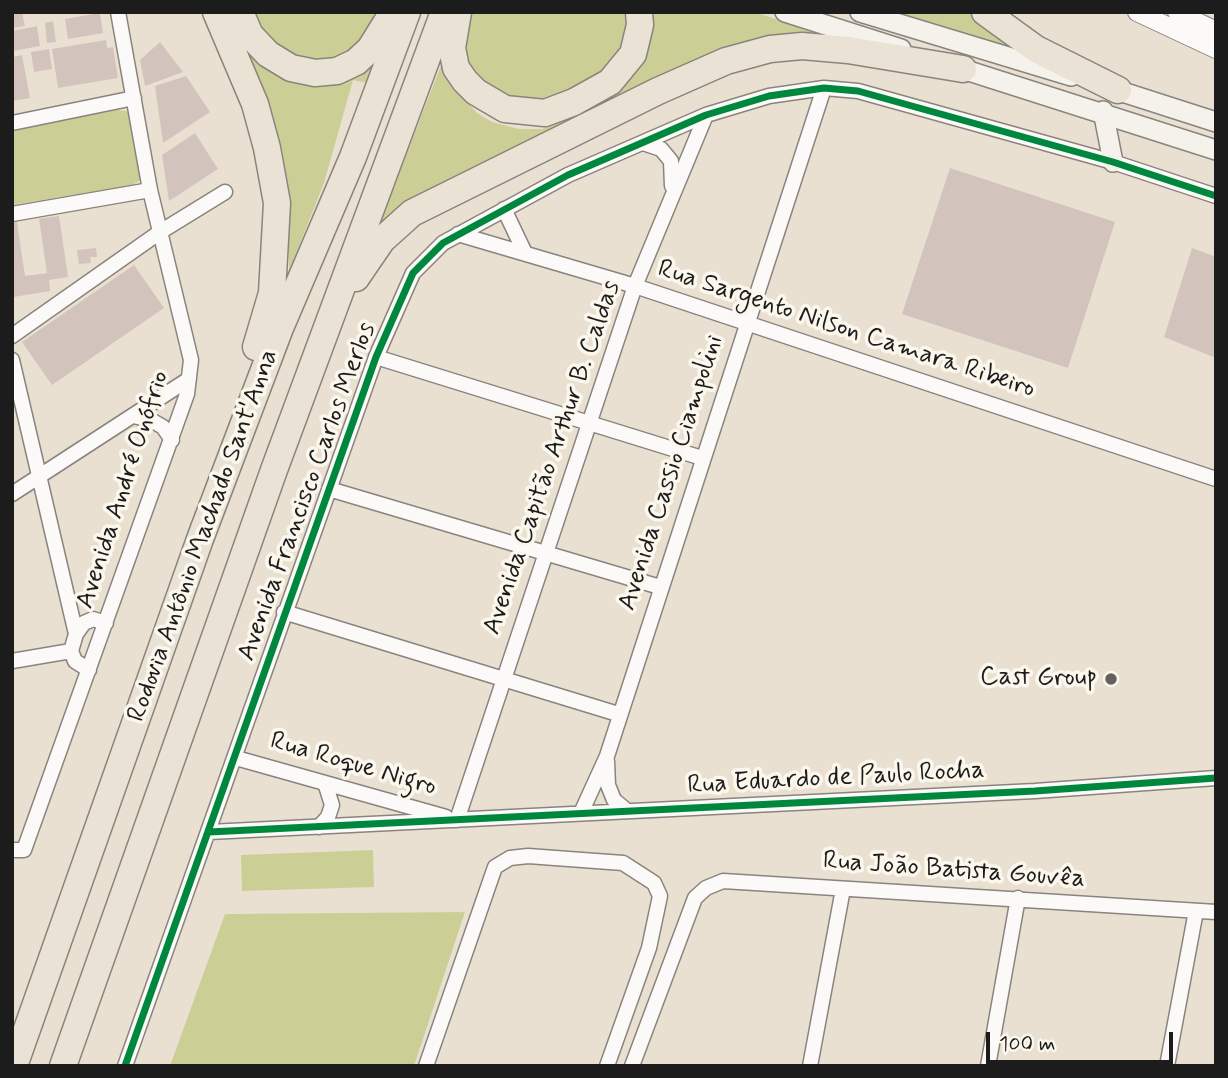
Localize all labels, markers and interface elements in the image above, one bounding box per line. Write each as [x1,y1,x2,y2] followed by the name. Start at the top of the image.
[653,254,1039,406] street label: Rua Sargento Nilson Camara Ribeiro
[478,277,628,639] street label: Avenida Capitão Arthur B. Caldas
[232,319,384,665] street label: Avenida Francisco Carlos Merlos
[613,331,731,615] street label: Avenida Cassio Ciampolini
[122,345,286,727] street label: Rodovia Antônio Machado Sant'Anna
[71,367,177,613] street label: Avenida André Onófrio
[980,663,1097,695] place label: Cast Group
[1103,671,1119,687] marker: Cast Group
[266,726,440,804] street label: Rua Roque Nigro
[687,756,985,802] street label: Rua Eduardo de Paulo Rocha
[822,846,1086,896] street label: Rua João Batista Gouvêa
[990,1018,1177,1062] scale bar
[999,1030,1055,1058] text: 100 m

